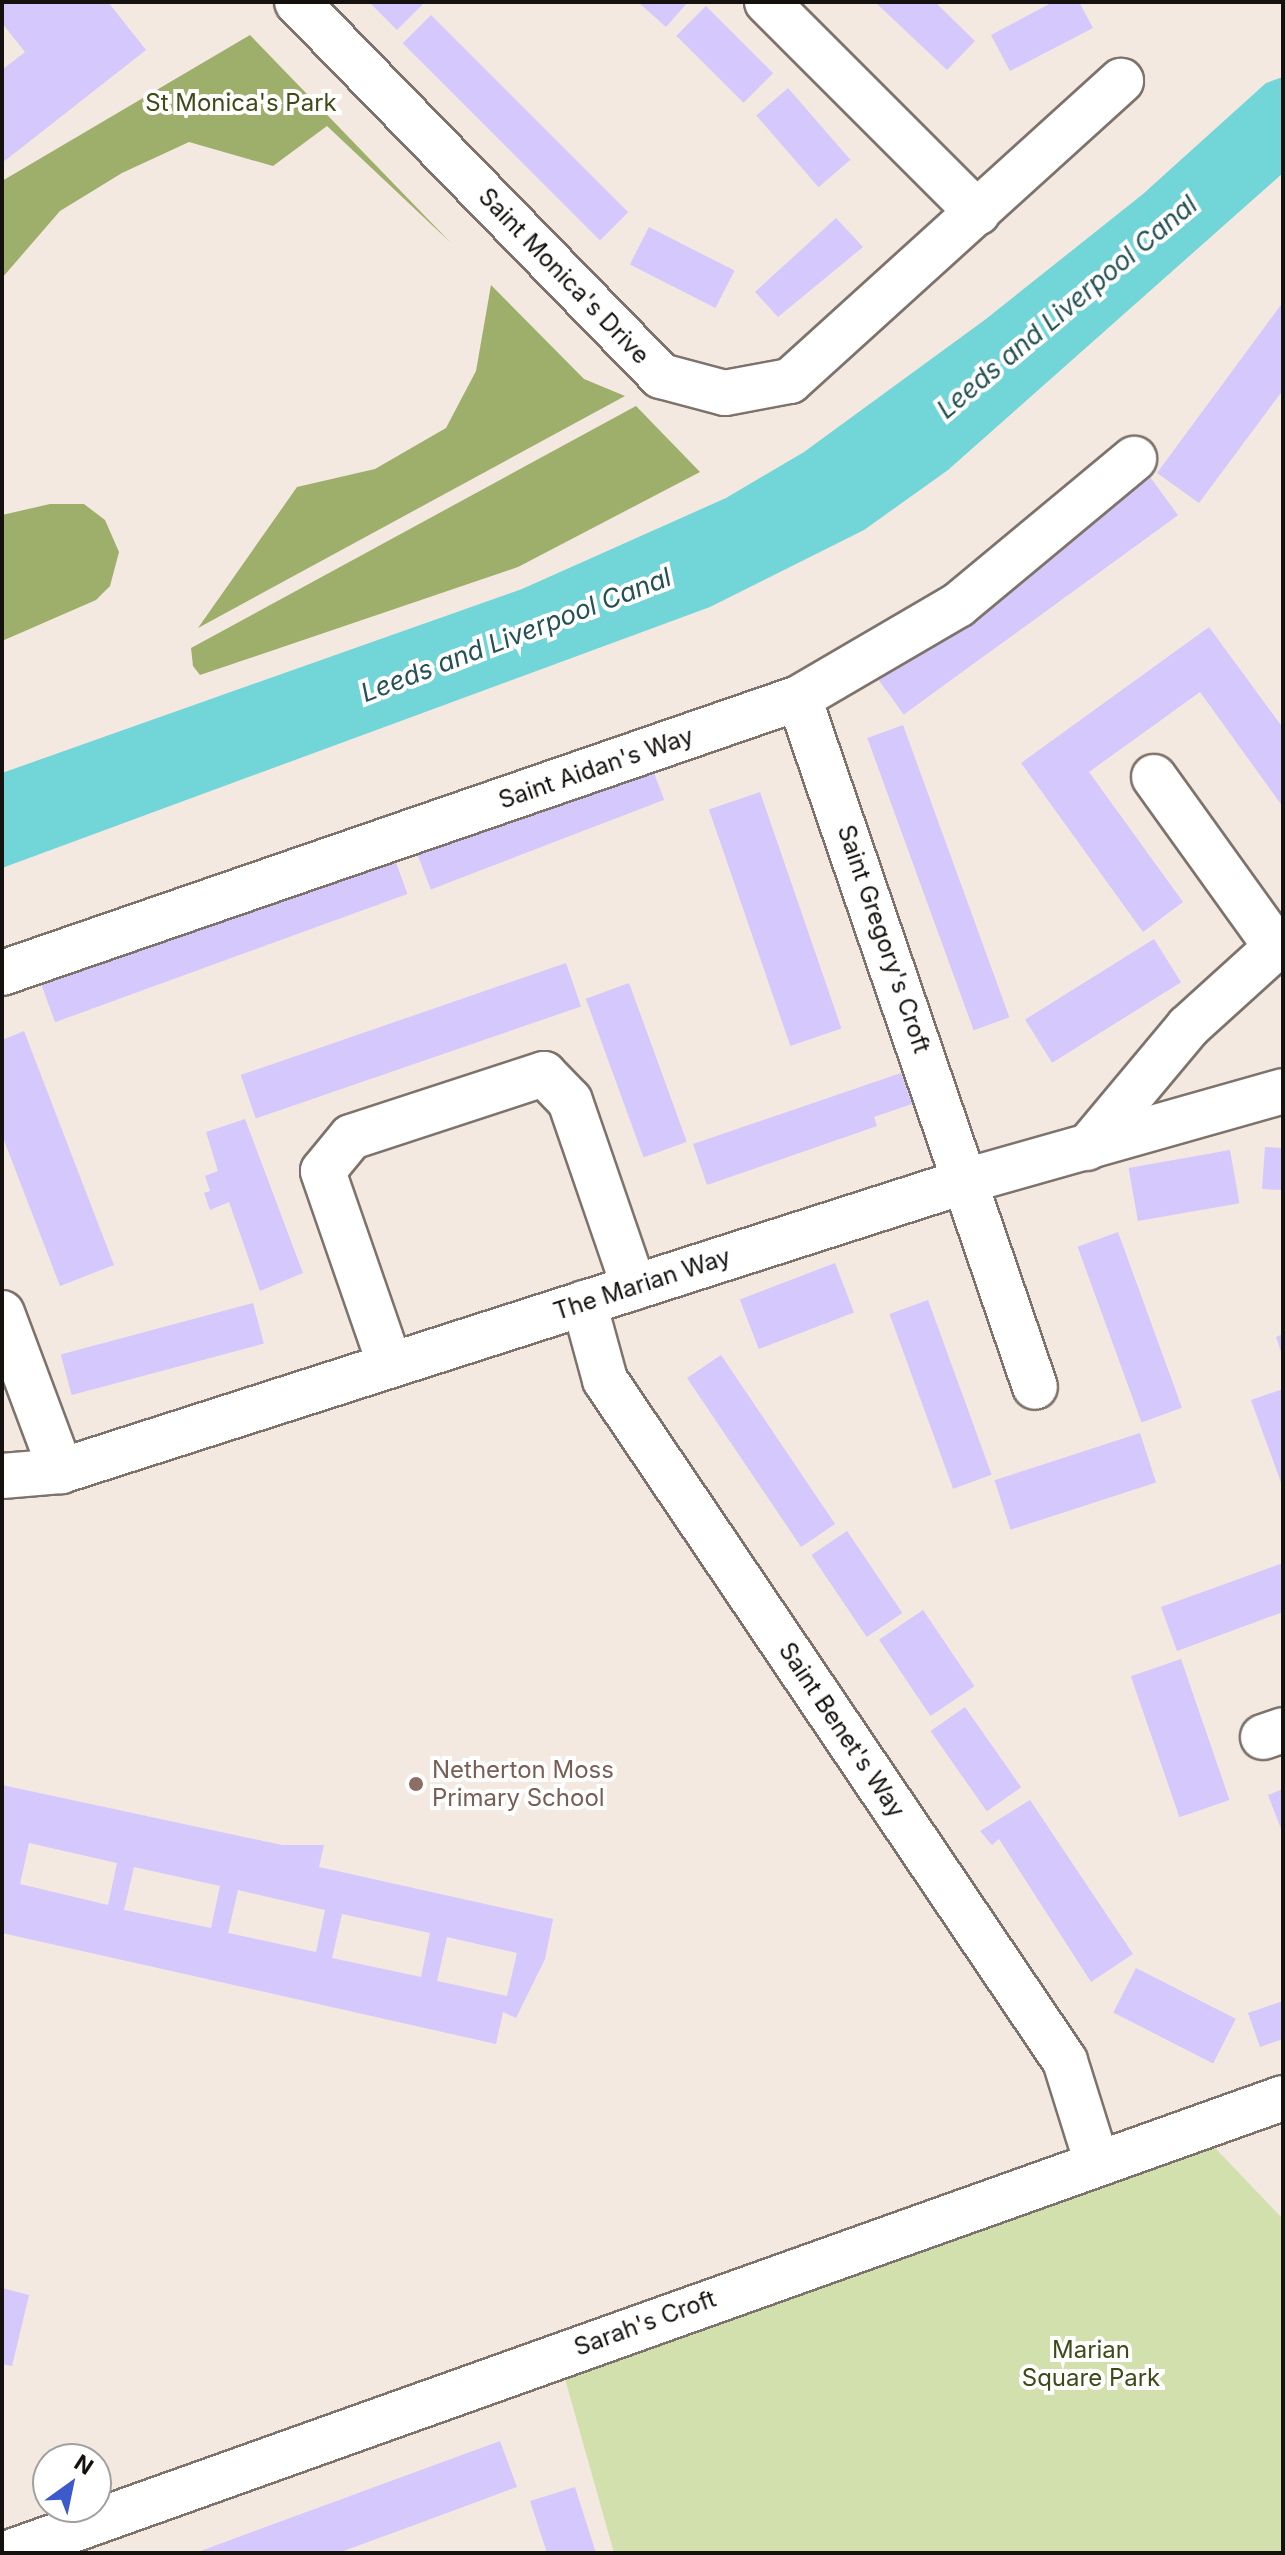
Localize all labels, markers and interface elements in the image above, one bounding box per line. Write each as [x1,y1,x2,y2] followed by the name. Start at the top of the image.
[145,89,337,117] park label: St Monica's Park
[473,182,655,370] street label: Saint Monica's Drive
[931,189,1203,425] water label: Leeds and Liverpool Canal
[356,561,676,709] water label: Leeds and Liverpool Canal
[495,721,697,815] street label: Saint Aidan's Way
[831,821,937,1057] street label: Saint Gregory's Croft
[550,1242,734,1326] street label: The Marian Way
[773,1637,911,1823] street label: Saint Benet's Way
[432,1756,614,1812] place label: Netherton Moss Primary School
[407,1775,425,1793] marker: Netherton Moss Primary School
[570,2284,720,2362] street label: Sarah's Croft
[1022,2336,1160,2392] park label: Marian Square Park
[32,2443,112,2523] north arrow
[70,2449,98,2480] text: N

